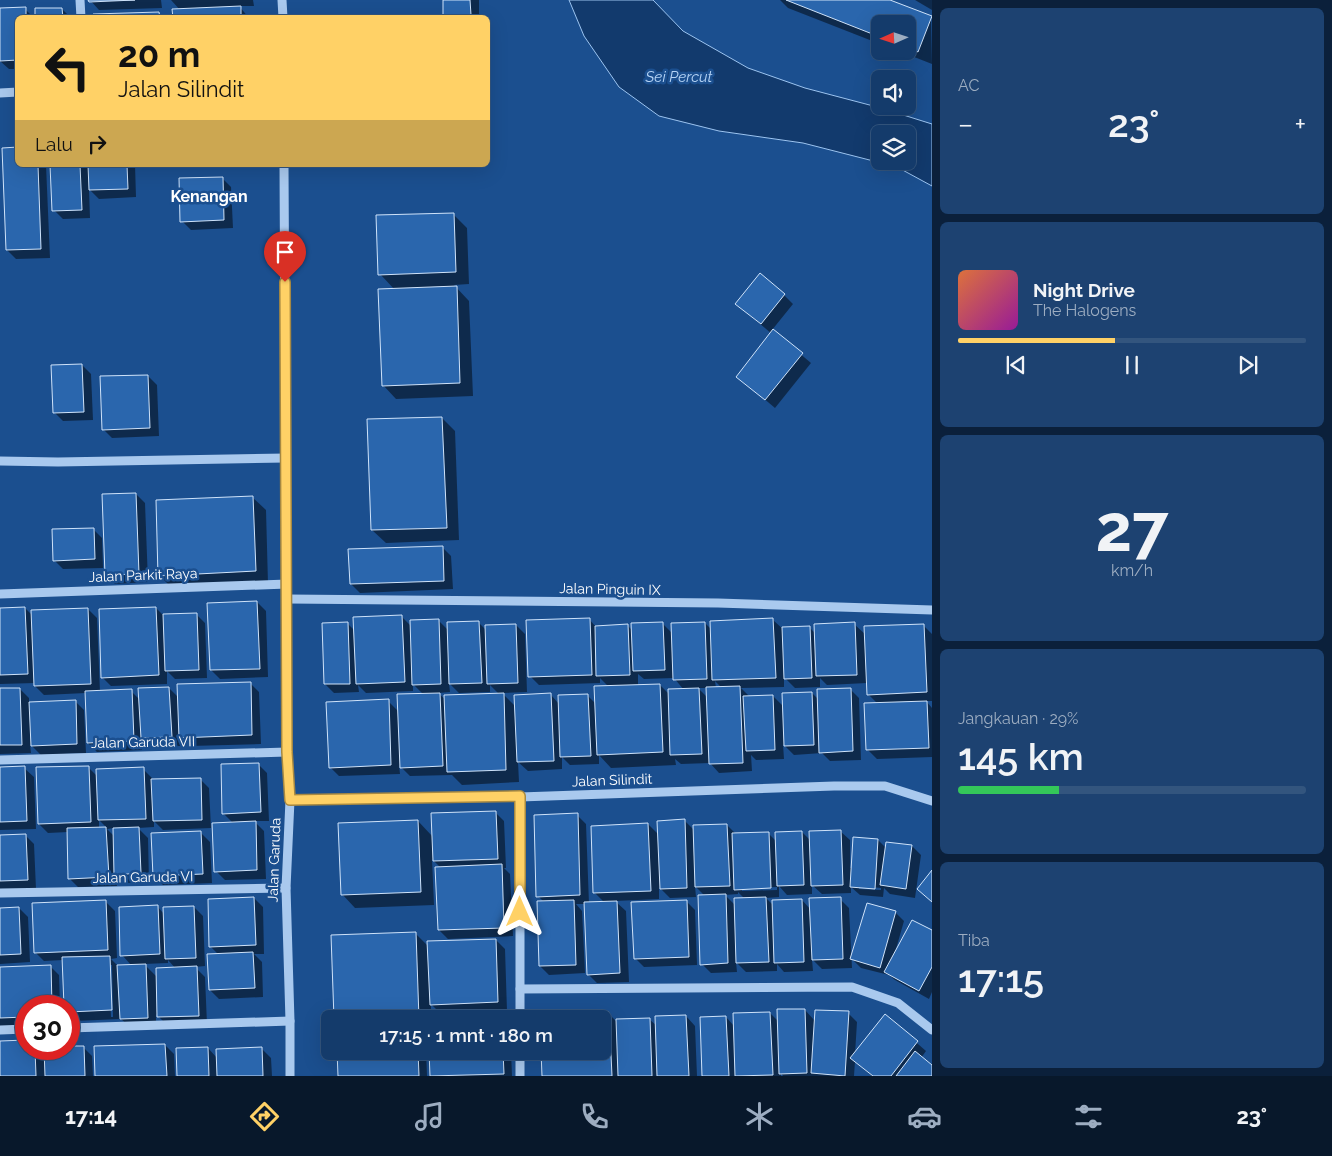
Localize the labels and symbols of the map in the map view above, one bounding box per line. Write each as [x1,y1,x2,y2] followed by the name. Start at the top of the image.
[871,15,916,60] north arrow
[645,68,713,86] water label: Sei Percut
[170,187,248,206] district label: Kenangan
[264,231,306,282] pin
[88,565,198,585] street label: Jalan Parkit Raya
[559,580,661,598] street label: Jalan Pinguin IX
[91,733,195,751] street label: Jalan Garuda VII
[572,771,653,789] street label: Jalan Silindit
[265,817,283,903] street label: Jalan Garuda
[93,868,193,886] street label: Jalan Garuda VI
[493,885,545,937] position arrow
[15,995,80,1060] speed limit sign: 30

